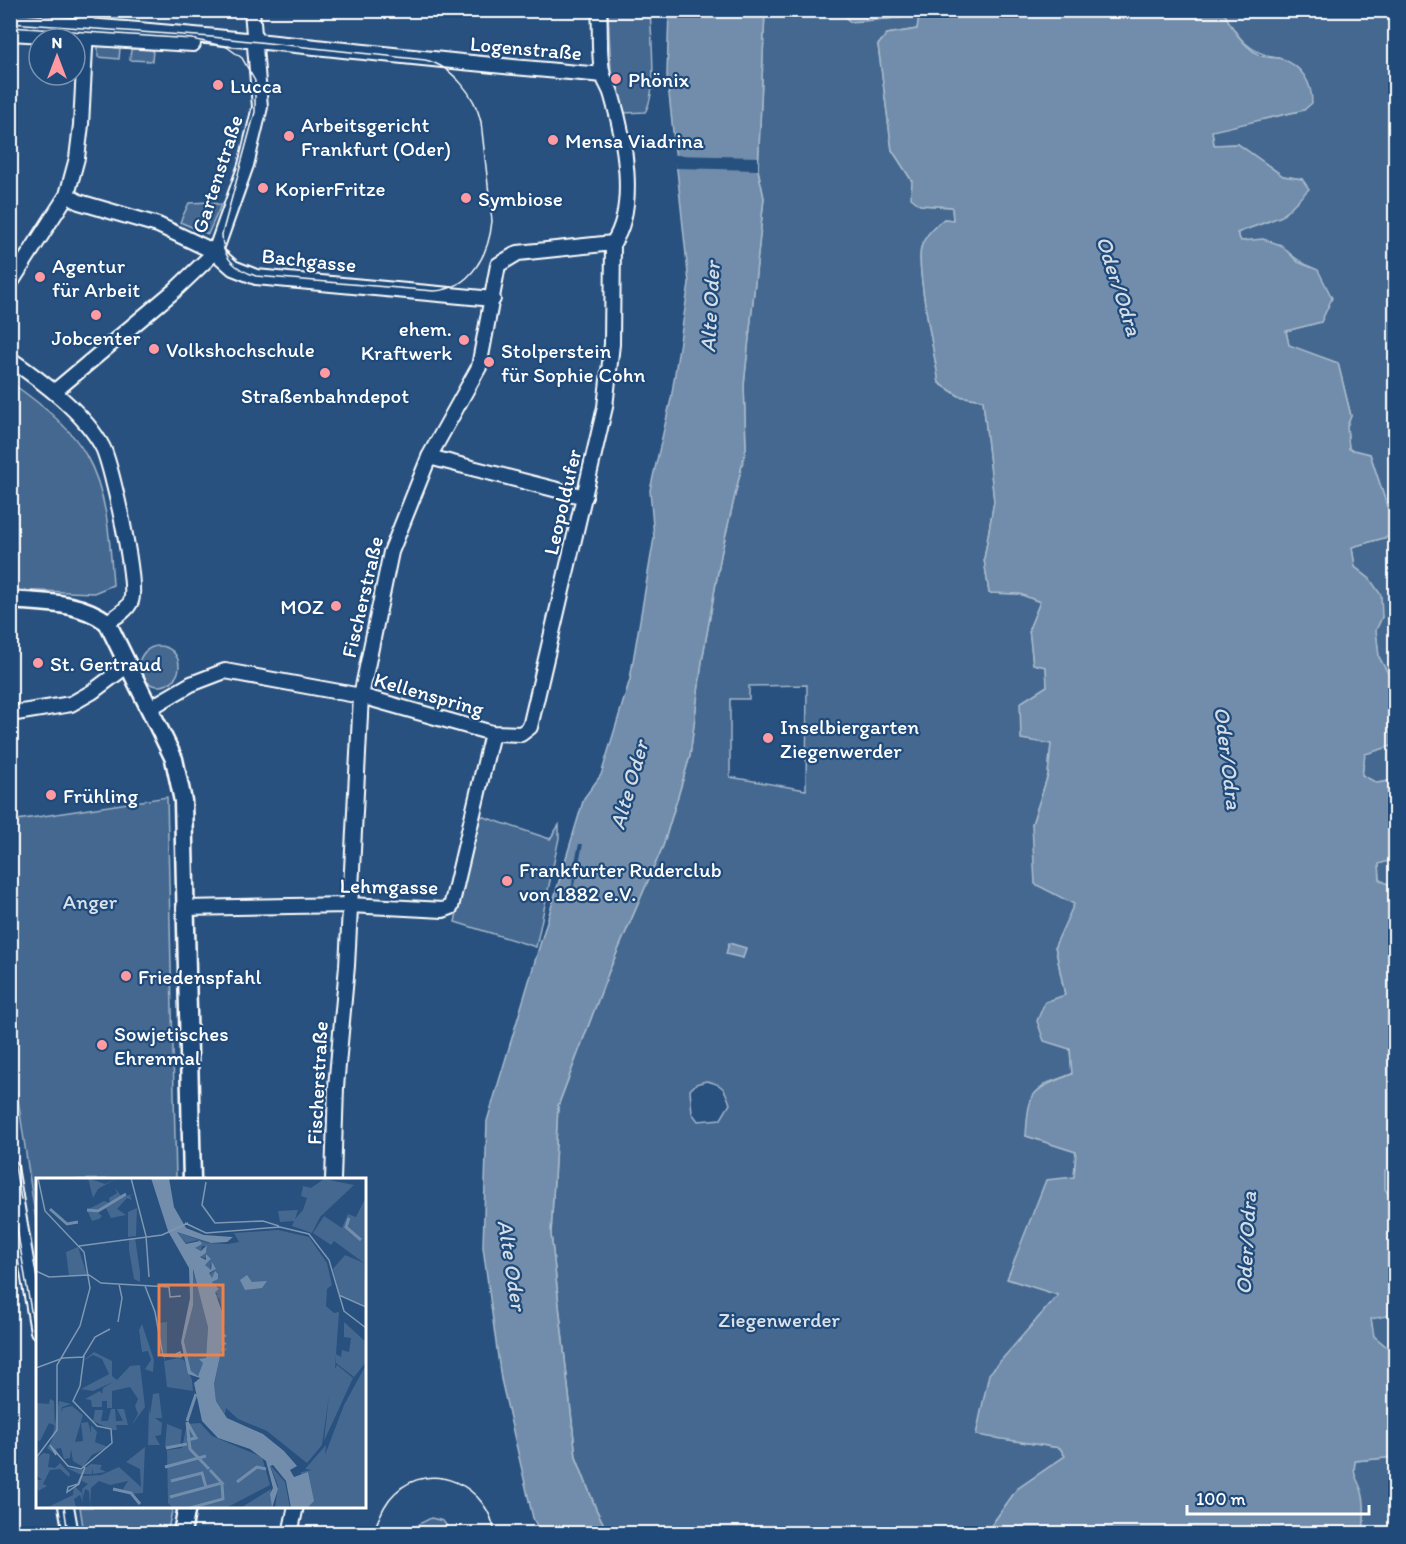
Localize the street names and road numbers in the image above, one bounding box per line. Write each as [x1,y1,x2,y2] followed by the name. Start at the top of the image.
[469,31,583,65] street label: Logenstraße
[186,112,248,236] street label: Gartenstraße
[260,243,358,277] street label: Bachgasse
[538,447,586,557] street label: Leopoldufer
[336,534,388,660] street label: Fischerstraße
[371,666,487,722] street label: Kellenspring
[339,873,439,899] street label: Lehmgasse
[301,1020,333,1146] street label: Fischerstraße

